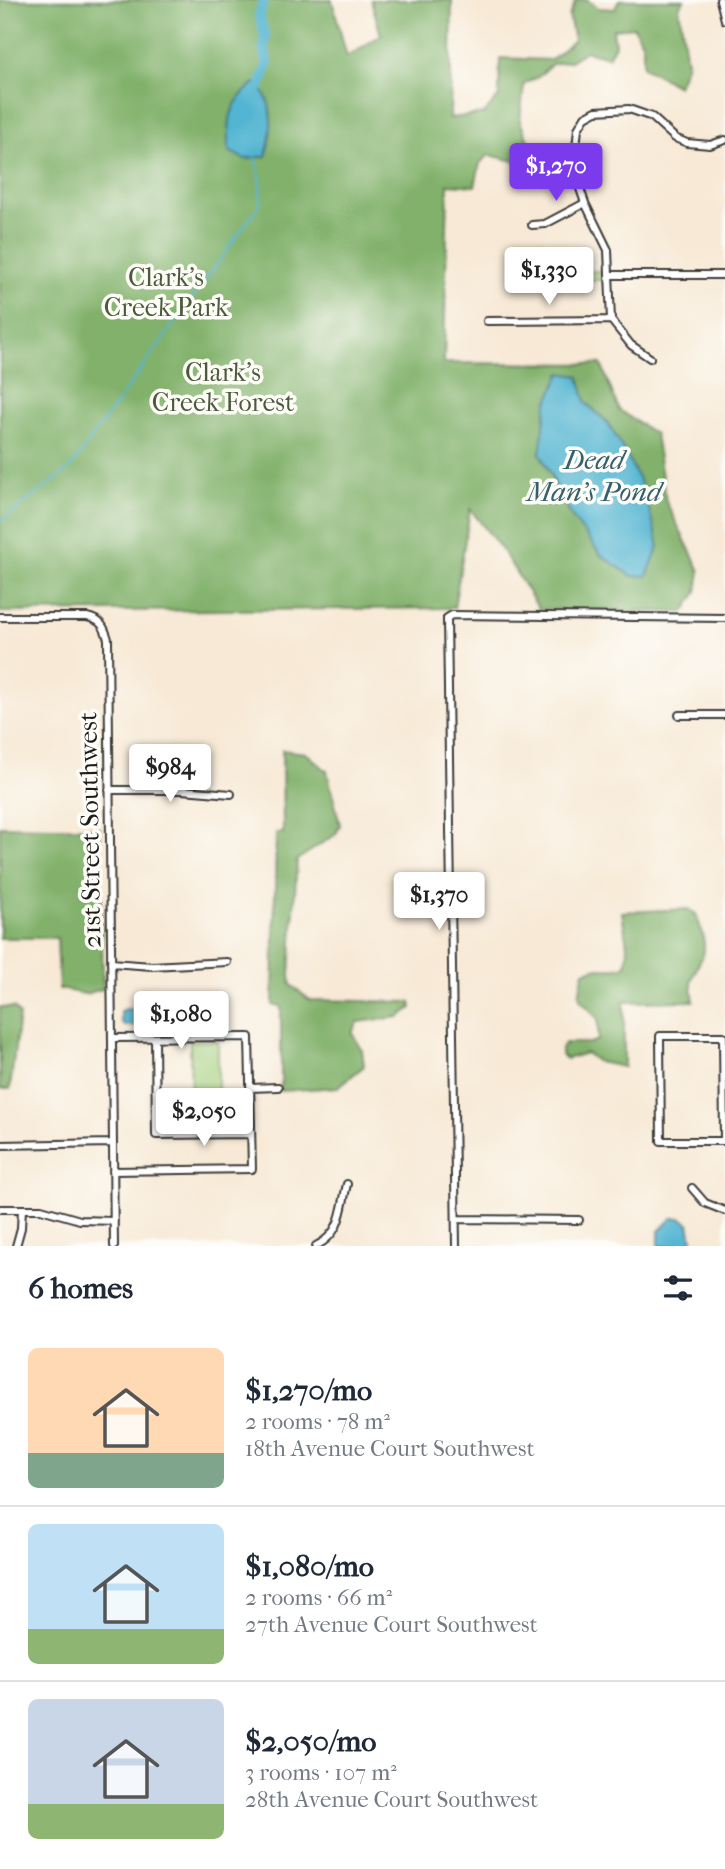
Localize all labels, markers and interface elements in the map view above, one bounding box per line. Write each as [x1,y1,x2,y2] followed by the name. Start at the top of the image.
[499,144,613,203] pin: $1,270
[525,152,587,179] text: $1,270
[492,247,606,307] pin: $1,330
[520,256,578,283] text: $1,330
[104,262,229,323] park label: Clark's Creek Park
[152,357,295,418] park label: Clark's Creek Forest
[525,443,665,508] water label: Dead Man's Pond
[72,711,108,948] street label: 21st Street Southwest
[129,744,211,804] pin: $984
[145,753,195,780] text: $984
[382,872,496,932] pin: $1,370
[410,881,468,908] text: $1,370
[124,992,238,1051] pin: $1,080
[150,1000,212,1027] text: $1,080
[147,1088,261,1148] pin: $2,050
[172,1097,236,1124] text: $2,050
[659,1269,697,1307] icon: filters
[28,1271,133,1306] text: 6 homes
[245,1373,372,1408] text: $1,270/mo
[84,1376,168,1460] icon: home
[245,1408,390,1435] text: 2 rooms · 78 m²
[245,1435,535,1462] text: 18th Avenue Court Southwest
[245,1549,374,1584] text: $1,080/mo
[84,1552,168,1636] icon: home
[245,1584,392,1611] text: 2 rooms · 66 m²
[245,1611,538,1638] text: 27th Avenue Court Southwest
[245,1724,376,1759] text: $2,050/mo
[84,1727,168,1811] icon: home
[245,1759,397,1786] text: 3 rooms · 107 m²
[245,1786,538,1813] text: 28th Avenue Court Southwest

